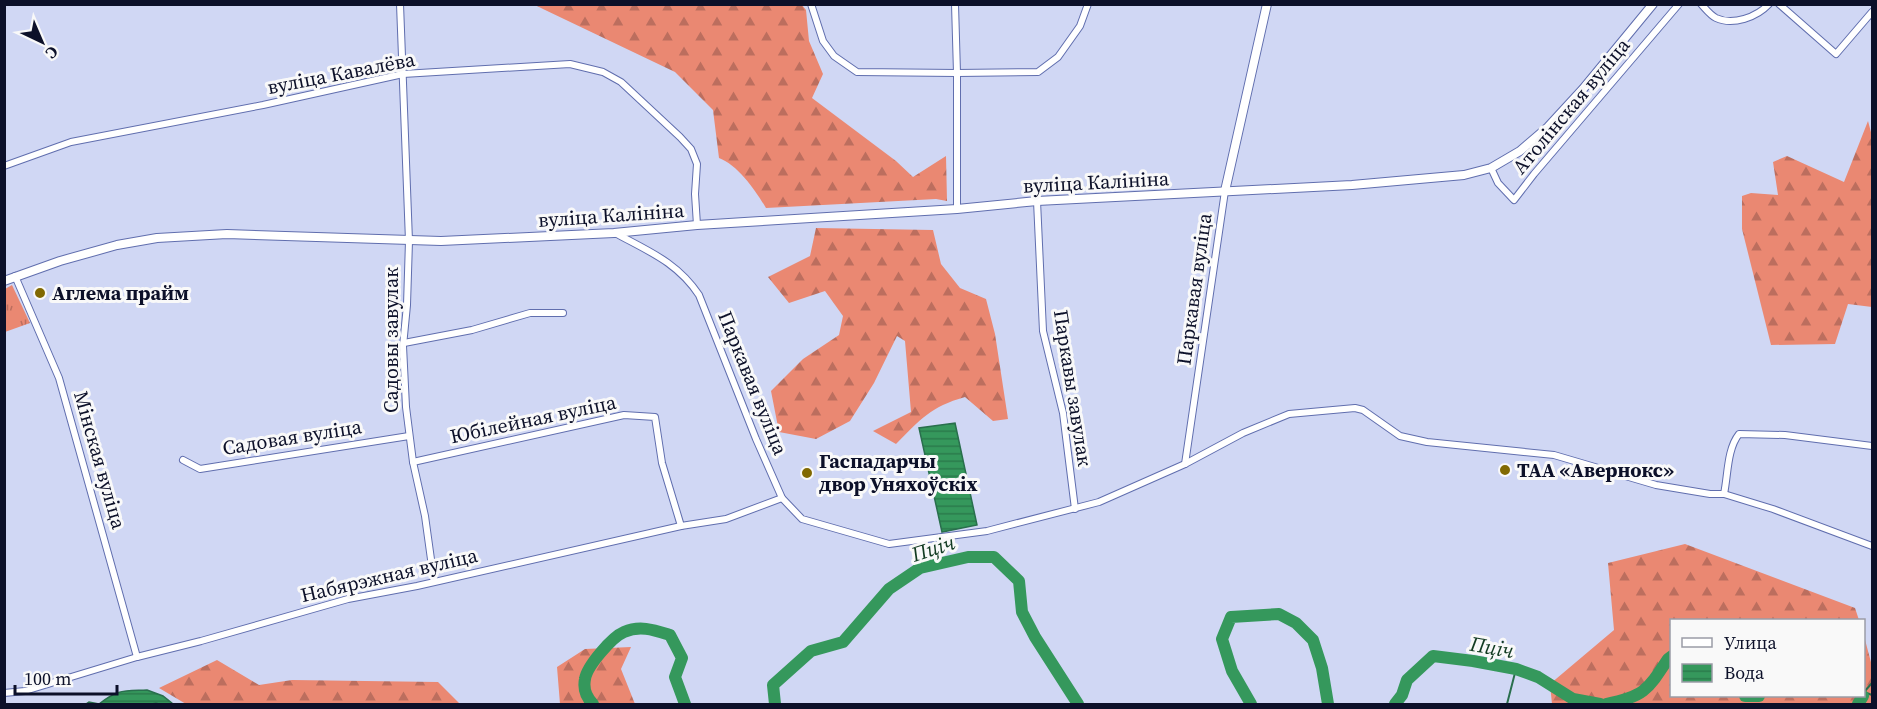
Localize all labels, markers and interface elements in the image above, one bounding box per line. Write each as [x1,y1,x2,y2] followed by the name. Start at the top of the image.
[12,12,72,72] north arrow
[1506,31,1637,180] street label: Атолінская вуліца
[41,41,64,64] text: С
[265,45,418,101] street label: вуліца Кавалёва
[1022,164,1171,200] street label: вуліца Калініна
[537,196,686,234] street label: вуліца Калініна
[1169,211,1219,367] street label: Паркавая вуліца
[377,267,405,413] street label: Садовы завулак
[52,279,189,307] place label: Аглема прайм
[33,286,47,300] marker: Аглема прайм
[711,307,795,460] street label: Паркавая вуліца
[1047,308,1099,468] street label: Паркавы завулак
[67,388,133,533] street label: Мінская вуліца
[447,388,619,450] street label: Юбілейная вуліца
[220,412,364,462] street label: Садовая вуліца
[819,447,977,498] place label: Гаспадарчы двор Уняхоўскіх
[1517,456,1674,484] place label: ТАА «Авернокс»
[1498,463,1512,477] marker: ТАА «Авернокс»
[800,466,814,480] marker: Гаспадарчы двор Уняхоўскіх
[907,527,958,569] water label: Пціч
[298,541,481,609] street label: Набярэжная вуліца
[1670,619,1865,697] legend
[1467,629,1516,665] water label: Пціч
[1724,630,1777,655] text: Улица
[15,658,117,696] scale bar
[1724,660,1765,685] text: Вода
[24,666,71,691] text: 100 m

